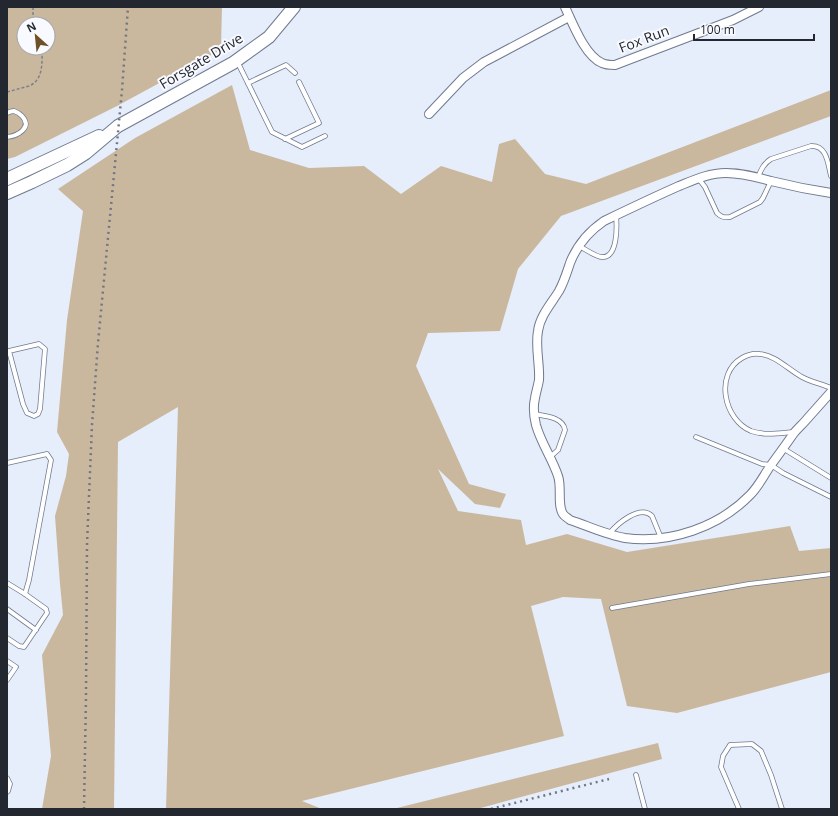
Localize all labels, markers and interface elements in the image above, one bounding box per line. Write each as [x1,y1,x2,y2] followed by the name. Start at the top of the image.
[16,16,56,56] north arrow
[694,16,814,42] scale bar
[24,18,39,35] text: N
[616,20,672,57] street label: Fox Run
[700,21,735,38] text: 100 m
[155,28,246,93] street label: Forsgate Drive

